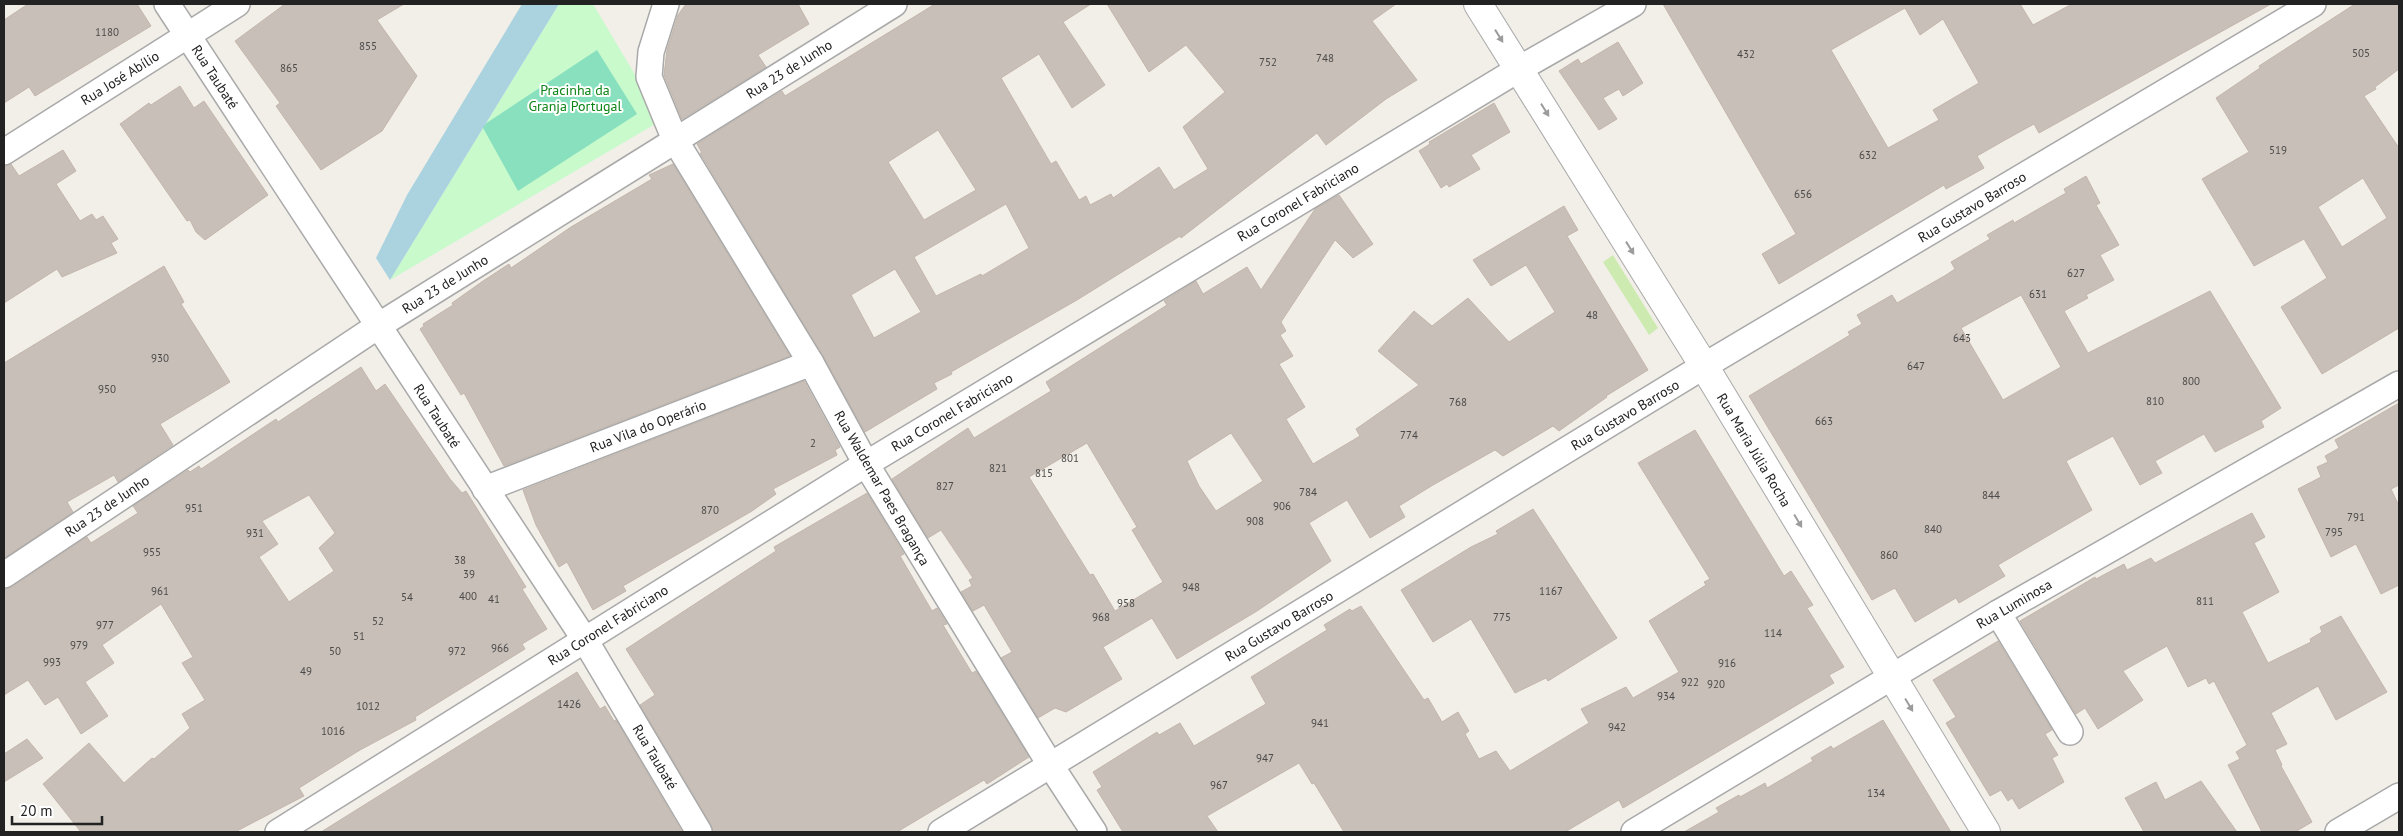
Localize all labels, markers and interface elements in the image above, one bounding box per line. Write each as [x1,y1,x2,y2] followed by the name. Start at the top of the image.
[95,25,119,39] house number: 1180
[1494,30,1503,43] one-way arrow
[743,35,835,103] street label: Rua 23 de Junho
[359,39,377,53] house number: 855
[188,41,242,113] street label: Rua Taubaté
[2352,46,2370,60] house number: 505
[77,47,163,109] street label: Rua José Abílio
[1737,47,1755,61] house number: 432
[1316,51,1334,65] house number: 748
[1259,55,1277,69] house number: 752
[280,61,298,75] house number: 865
[528,81,622,115] park label: Pracinha da Granja Portugal
[1540,104,1549,117] one-way arrow
[2269,143,2287,157] house number: 519
[1859,148,1877,162] house number: 632
[1234,159,1362,245] street label: Rua Coronel Fabriciano
[1914,167,2030,247] street label: Rua Gustavo Barroso
[1794,187,1812,201] house number: 656
[1626,242,1635,255] one-way arrow
[399,250,491,318] street label: Rua 23 de Junho
[2067,266,2085,280] house number: 627
[2029,287,2047,301] house number: 631
[1586,308,1598,322] house number: 48
[1953,331,1971,345] house number: 643
[151,351,169,365] house number: 930
[1907,359,1925,373] house number: 647
[888,369,1016,455] street label: Rua Coronel Fabriciano
[2182,374,2200,388] house number: 800
[1567,375,1683,455] street label: Rua Gustavo Barroso
[410,380,464,452] street label: Rua Taubaté
[98,382,116,396] house number: 950
[1713,390,1795,510] street label: Rua Maria Júlia Rocha
[2146,394,2164,408] house number: 810
[1449,395,1467,409] house number: 768
[587,396,709,456] street label: Rua Vila do Operário
[830,407,934,569] street label: Rua Waldemar Paes Bragança
[1815,414,1833,428] house number: 663
[1400,428,1418,442] house number: 774
[810,436,816,450] house number: 2
[1061,451,1079,465] house number: 801
[989,461,1007,475] house number: 821
[1035,466,1053,480] house number: 815
[61,471,153,541] street label: Rua 23 de Junho
[936,479,954,493] house number: 827
[1299,485,1317,499] house number: 784
[1982,488,2000,502] house number: 844
[1273,499,1291,513] house number: 906
[185,501,203,515] house number: 951
[701,503,719,517] house number: 870
[2347,510,2365,524] house number: 791
[1246,514,1264,528] house number: 908
[1793,515,1802,528] one-way arrow
[1924,522,1942,536] house number: 840
[2325,525,2343,539] house number: 795
[246,526,264,540] house number: 931
[143,545,161,559] house number: 955
[1880,548,1898,562] house number: 860
[454,553,466,567] house number: 38
[463,567,475,581] house number: 39
[1973,575,2055,633] street label: Rua Luminosa
[1182,580,1200,594] house number: 948
[544,581,672,669] street label: Rua Coronel Fabriciano
[151,584,169,598] house number: 961
[1539,584,1563,598] house number: 1167
[1221,586,1337,666] street label: Rua Gustavo Barroso
[459,589,477,603] house number: 400
[401,590,413,604] house number: 54
[488,592,500,606] house number: 41
[2196,594,2214,608] house number: 811
[1117,596,1135,610] house number: 958
[1092,610,1110,624] house number: 968
[1493,610,1511,624] house number: 775
[372,614,384,628] house number: 52
[96,618,114,632] house number: 977
[1764,626,1782,640] house number: 114
[353,629,365,643] house number: 51
[70,638,88,652] house number: 979
[491,641,509,655] house number: 966
[329,644,341,658] house number: 50
[448,644,466,658] house number: 972
[43,655,61,669] house number: 993
[1718,656,1736,670] house number: 916
[300,664,312,678] house number: 49
[1681,675,1699,689] house number: 922
[1707,677,1725,691] house number: 920
[1657,689,1675,703] house number: 934
[557,697,581,711] house number: 1426
[1905,698,1914,711] one-way arrow
[356,699,380,713] house number: 1012
[1311,716,1329,730] house number: 941
[1608,720,1626,734] house number: 942
[628,721,682,793] street label: Rua Taubaté
[321,724,345,738] house number: 1016
[1256,751,1274,765] house number: 947
[1210,778,1228,792] house number: 967
[1867,786,1885,800] house number: 134
[12,794,102,826] scale bar
[20,801,53,820] text: 20 m

